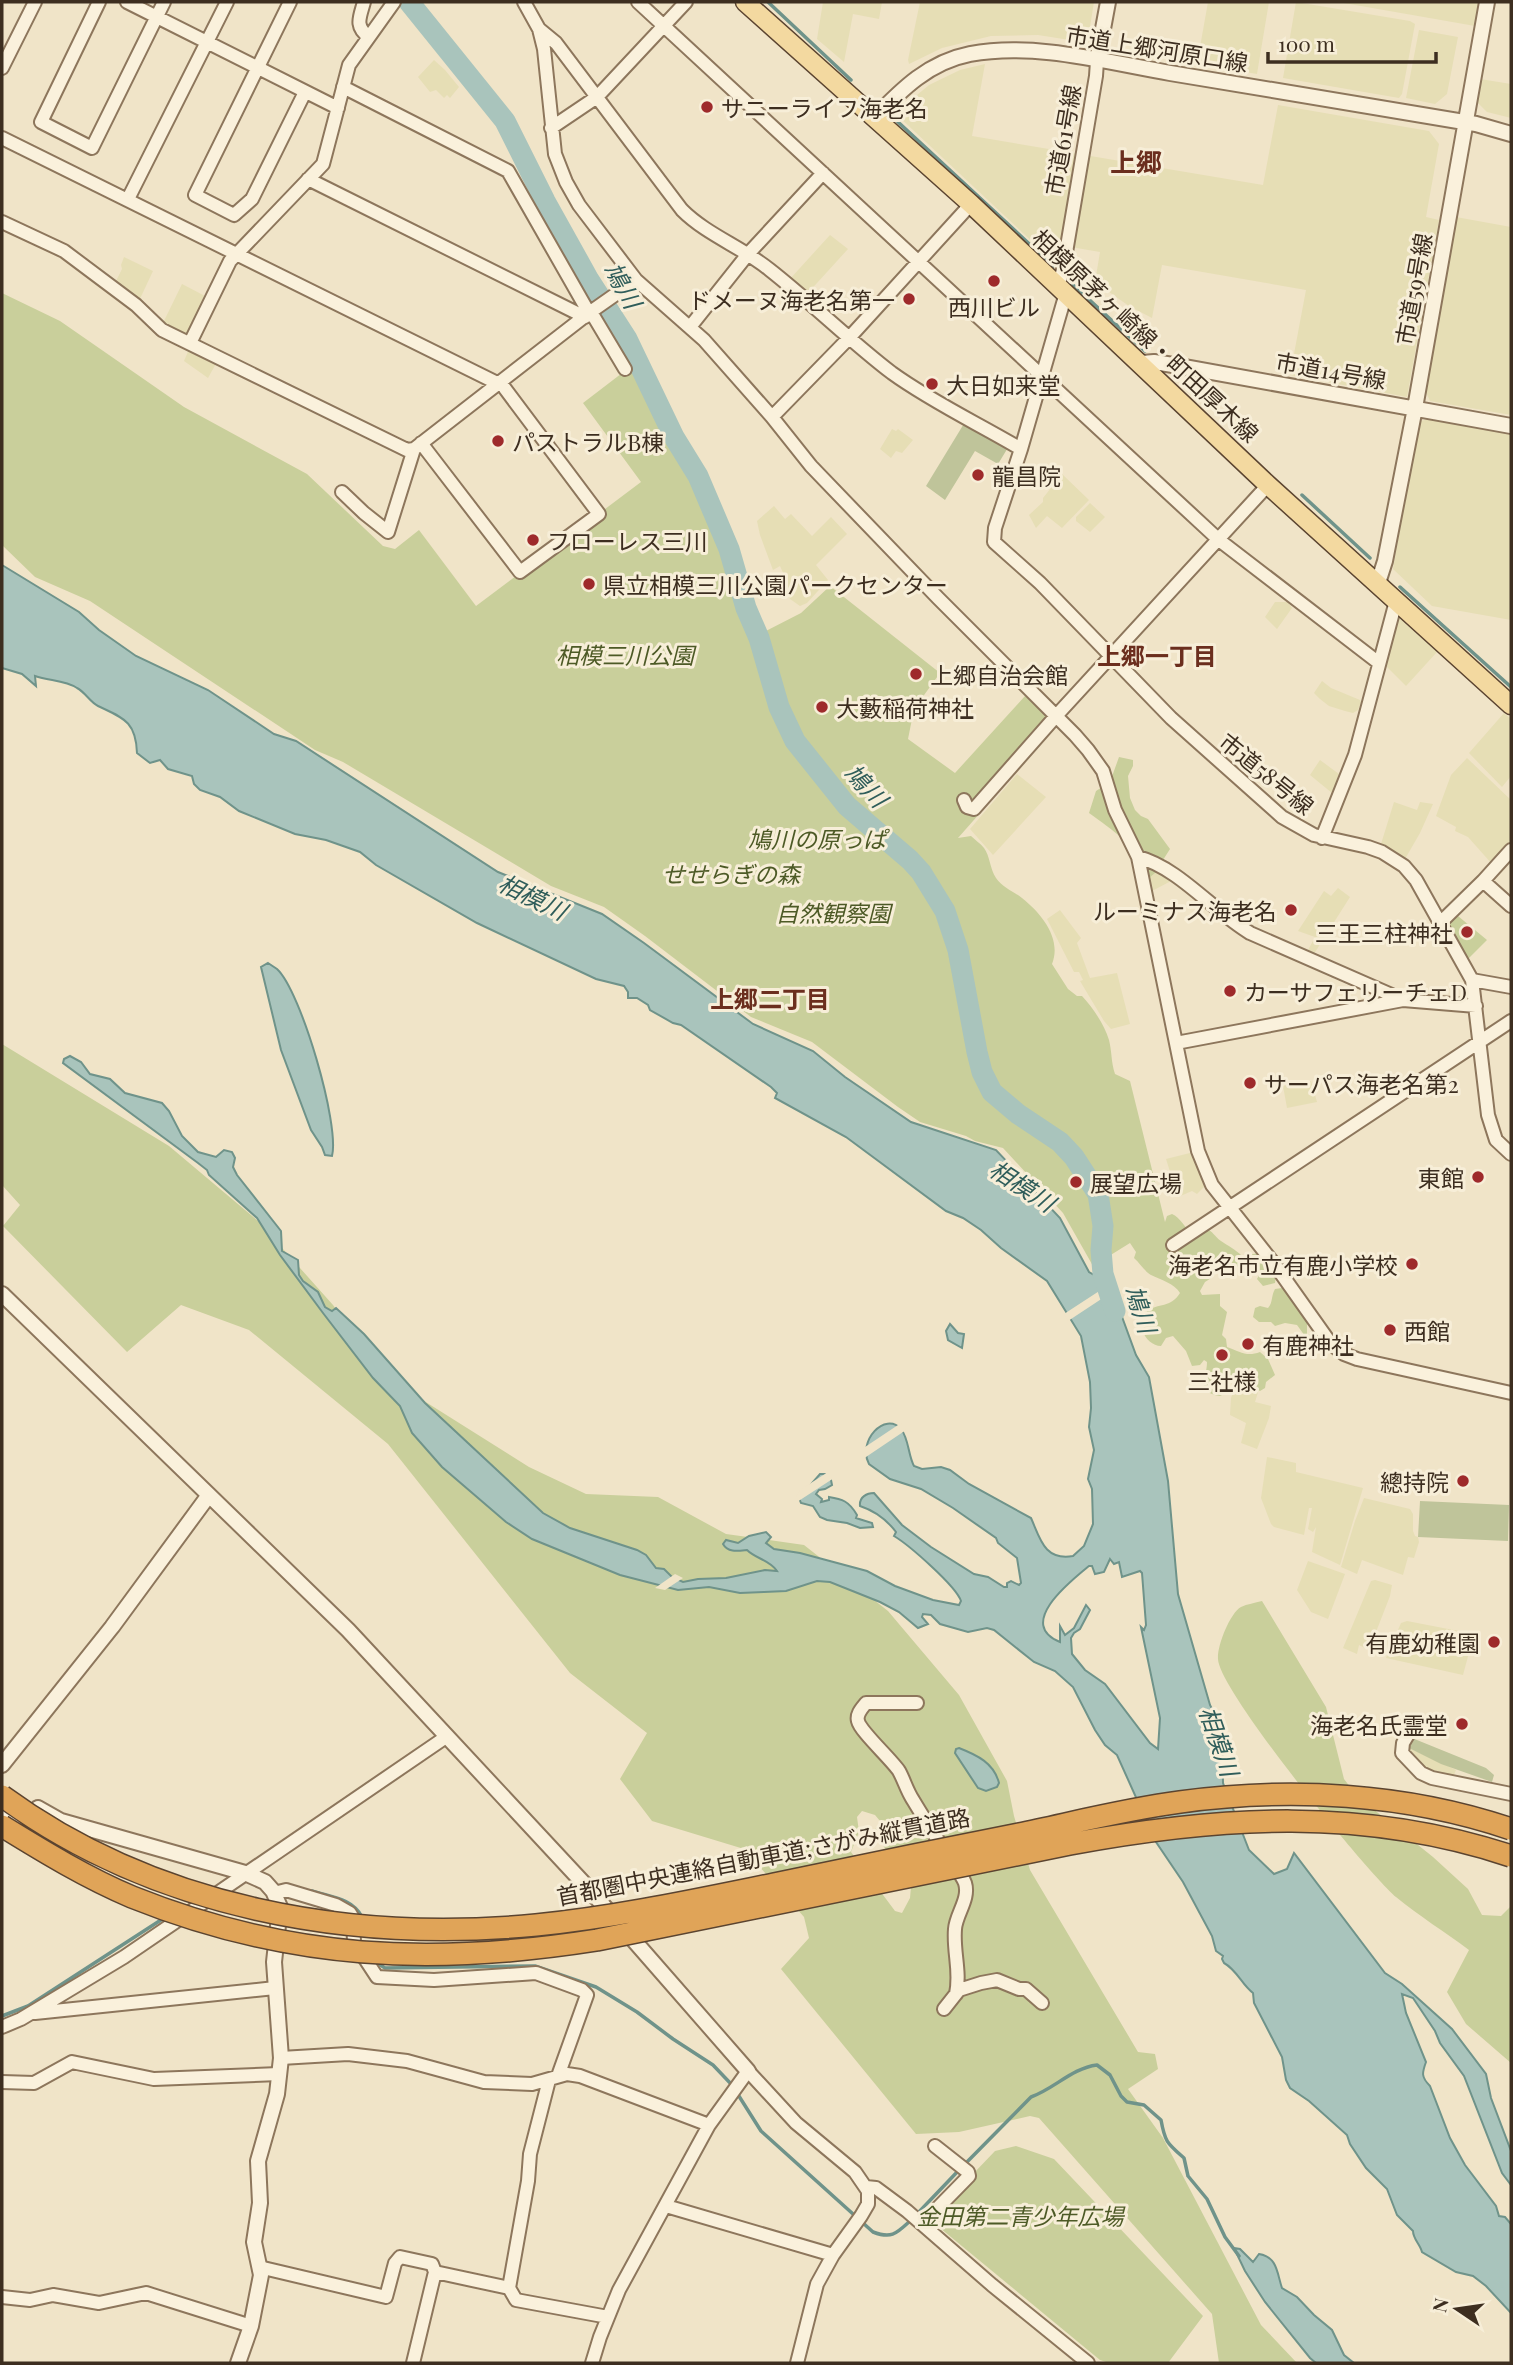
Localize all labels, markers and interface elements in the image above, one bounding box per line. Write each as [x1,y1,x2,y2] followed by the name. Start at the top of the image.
[1064,18,1250,78] street label: 市道上郷河原口線
[1268,21,1436,65] scale bar
[1278,29,1335,57] text: 100 m
[1037,82,1087,198] street label: 市道61号線
[721,92,928,123] place label: サニーライフ海老名
[699,99,715,115] marker: サニーライフ海老名
[1110,144,1162,179] district label: 上郷
[1026,222,1266,448] street label: 相模原茅ヶ崎線・町田厚木線
[1388,231,1438,347] street label: 市道59号線
[598,256,651,316] water label: 鳩川
[986,273,1002,289] marker: 西川ビル
[688,284,895,315] place label: ドメーヌ海老名第一
[901,291,917,307] marker: ドメーヌ海老名第一
[948,291,1040,322] place label: 西川ビル
[1273,345,1389,395] street label: 市道14号線
[946,369,1061,400] place label: 大日如来堂
[924,376,940,392] marker: 大日如来堂
[512,426,664,457] place label: パストラルB棟
[490,433,506,449] marker: パストラルB棟
[992,460,1061,491] place label: 龍昌院
[970,467,986,483] marker: 龍昌院
[547,525,708,556] place label: フローレス三川
[525,532,541,548] marker: フローレス三川
[603,569,948,600] place label: 県立相模三川公園パークセンター
[581,576,597,592] marker: 県立相模三川公園パークセンター
[556,639,697,670] park label: 相模三川公園
[1097,639,1217,671] district label: 上郷一丁目
[930,659,1068,690] place label: 上郷自治会館
[908,666,924,682] marker: 上郷自治会館
[836,692,974,723] place label: 大藪稲荷神社
[814,699,830,715] marker: 大藪稲荷神社
[1213,725,1321,821] street label: 市道58号線
[839,757,897,816] water label: 鳩川
[748,823,890,854] park label: 鳩川の原っぱ
[662,858,802,889] park label: せせらぎの森
[494,866,575,927] water label: 相模川
[1093,895,1277,926] place label: ルーミナス海老名
[776,897,894,928] park label: 自然観察園
[1283,902,1299,918] marker: ルーミナス海老名
[1315,917,1453,948] place label: 三王三柱神社
[1459,924,1475,940] marker: 三王三柱神社
[1244,976,1467,1007] place label: カーサフェリーチェD
[710,982,830,1014] district label: 上郷二丁目
[1222,983,1238,999] marker: カーサフェリーチェD
[1264,1068,1459,1099] place label: サーパス海老名第2
[1242,1075,1258,1091] marker: サーパス海老名第2
[984,1152,1064,1220] water label: 相模川
[1418,1162,1464,1193] place label: 東館
[1090,1167,1182,1198] place label: 展望広場
[1470,1169,1486,1185] marker: 東館
[1068,1174,1084,1190] marker: 展望広場
[1168,1249,1398,1280] place label: 海老名市立有鹿小学校
[1404,1256,1420,1272] marker: 海老名市立有鹿小学校
[1119,1281,1166,1340] water label: 鳩川
[1404,1315,1450,1346] place label: 西館
[1382,1322,1398,1338] marker: 西館
[1262,1329,1354,1360] place label: 有鹿神社
[1240,1336,1256,1352] marker: 有鹿神社
[1214,1347,1230,1363] marker: 三社様
[1188,1365,1257,1396] place label: 三社様
[1380,1466,1449,1497] place label: 總持院
[1455,1473,1471,1489] marker: 總持院
[1365,1627,1480,1658] place label: 有鹿幼稚園
[1486,1634,1502,1650] marker: 有鹿幼稚園
[1193,1702,1248,1783] water label: 相模川
[1310,1709,1448,1740] place label: 海老名氏霊堂
[1454,1716,1470,1732] marker: 海老名氏霊堂
[554,1801,972,1911] street label: 首都圏中央連絡自動車道;さがみ縦貫道路
[917,2200,1127,2231] park label: 金田第二青少年広場
[1422,2274,1492,2344] north arrow
[1425,2295,1454,2315] text: N

